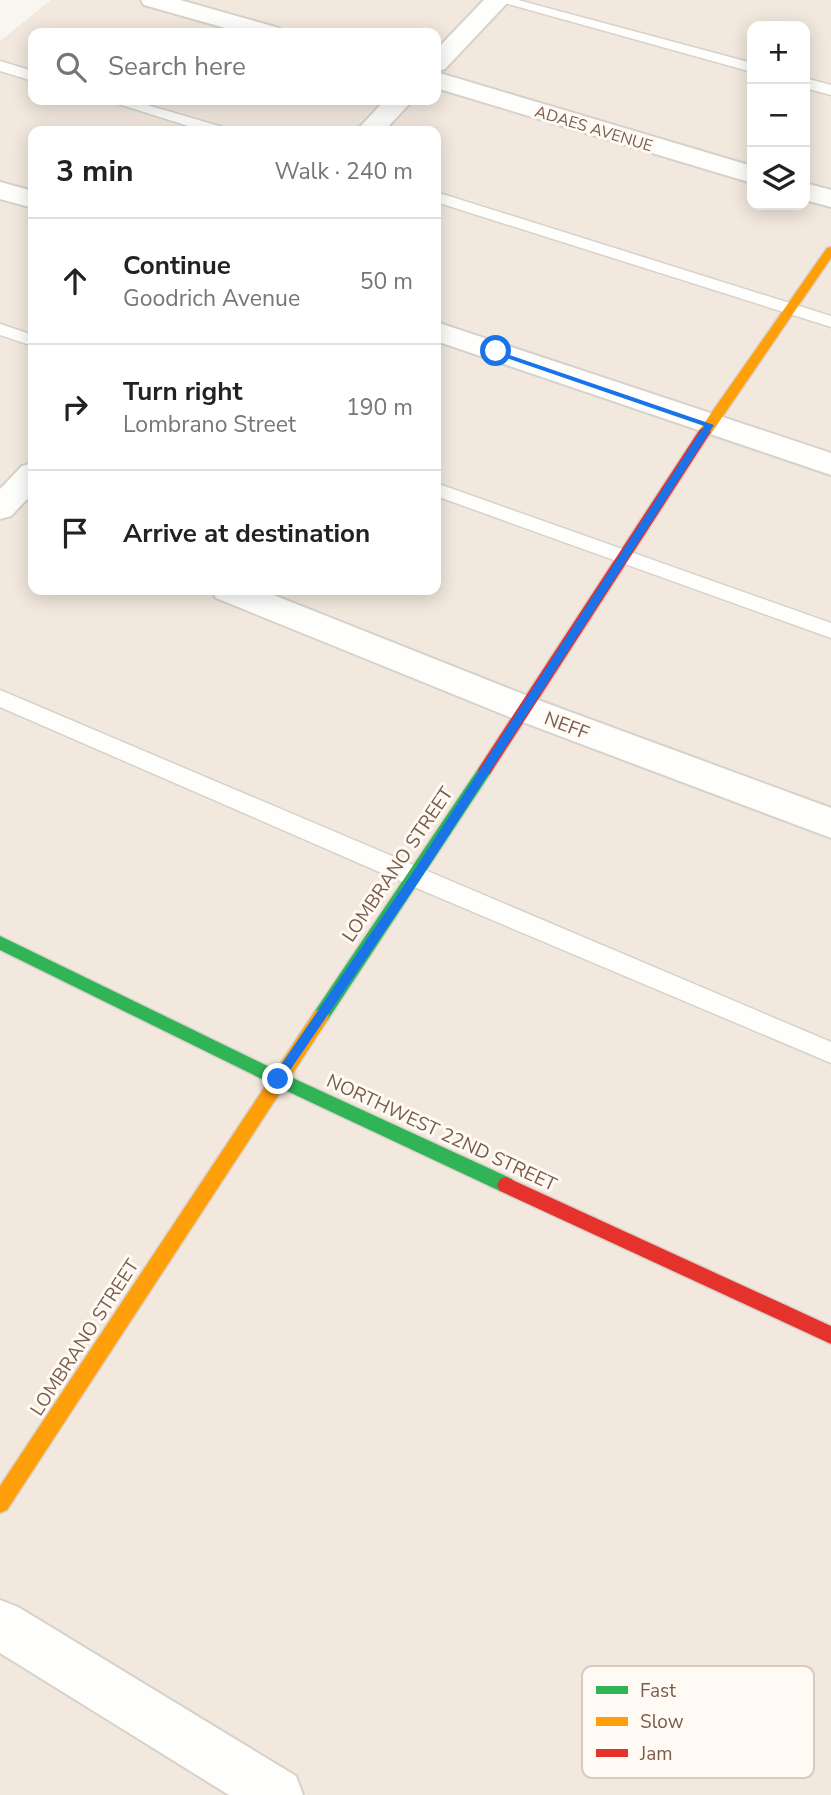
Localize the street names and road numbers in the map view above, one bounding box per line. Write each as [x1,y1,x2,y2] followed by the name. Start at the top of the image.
[532,101,655,157] street label: ADAES AVENUE
[541,706,593,746] street label: NEFF
[336,781,460,947] street label: LOMBRANO STREET
[322,1068,561,1198] street label: NORTHWEST 22ND STREET
[24,1254,146,1421] street label: LOMBRANO STREET

